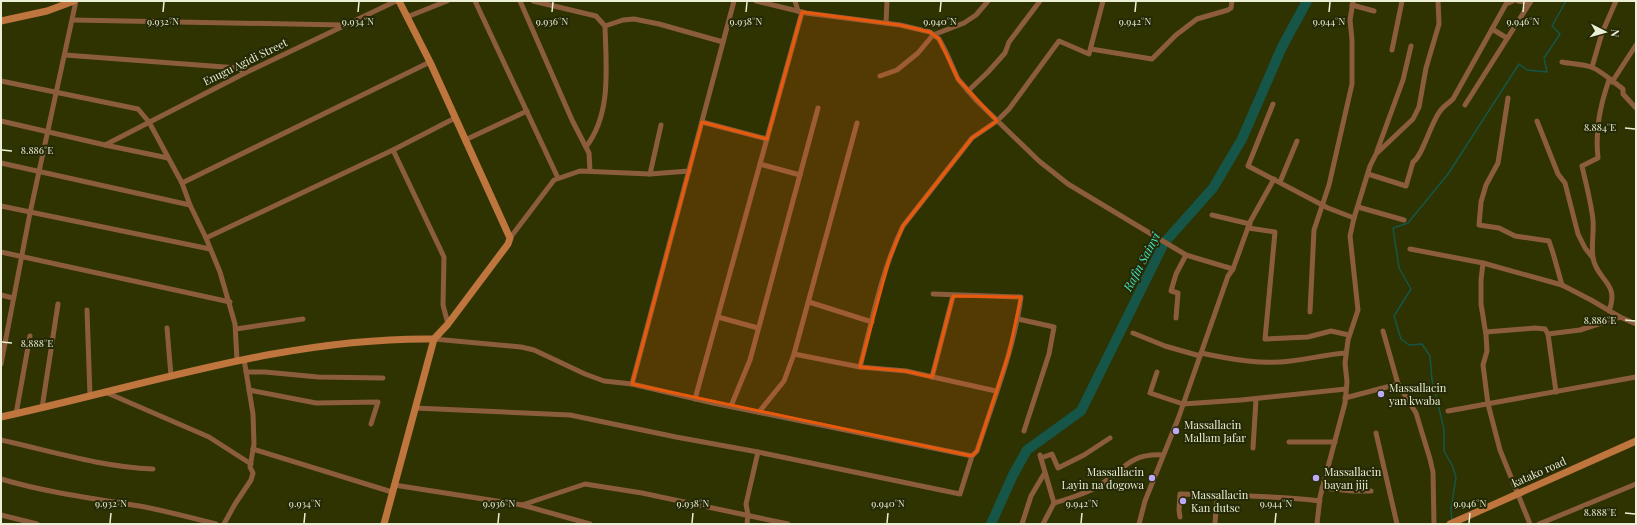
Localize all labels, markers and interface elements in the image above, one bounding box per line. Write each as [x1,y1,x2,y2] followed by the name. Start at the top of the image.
[1585,12,1625,52] north arrow
[147,14,179,28] text: 9.932°N
[342,14,374,28] text: 9.934°N
[536,14,568,28] text: 9.936°N
[730,14,762,28] text: 9.938°N
[923,14,957,28] text: 9.940°N
[1119,14,1151,28] text: 9.942°N
[1313,14,1345,28] text: 9.944°N
[1506,14,1540,28] text: 9.946°N
[1608,28,1623,38] text: N
[200,35,290,88] street label: Enugu Agidi Street
[1584,120,1616,134] text: 8.884°E
[21,143,53,157] text: 8.886°E
[1119,229,1163,294] water label: Rafin Sainyi
[1584,313,1616,327] text: 8.886°E
[21,336,53,350] text: 8.888°E
[1388,380,1447,408] place label: Massallacin yan kwaba
[1376,389,1386,399] marker: Massallacin yan kwaba
[1184,417,1246,445] place label: Massallacin Mallam Jafar
[1171,426,1181,436] marker: Massallacin Mallam Jafar
[1509,453,1569,490] street label: katako road
[1061,464,1145,492] place label: Massallacin Layin na dogowa
[1324,464,1382,492] place label: Massallacin bayan jiji
[1147,473,1157,483] marker: Massallacin Layin na dogowa
[1311,473,1321,483] marker: Massallacin bayan jiji
[1191,487,1249,515] place label: Massallacin Kan dutse
[95,496,127,510] text: 9.932°N
[289,496,321,510] text: 9.934°N
[483,496,515,510] text: 9.936°N
[677,496,709,510] text: 9.938°N
[871,496,905,510] text: 9.940°N
[1066,496,1098,510] text: 9.942°N
[1178,496,1188,506] marker: Massallacin Kan dutse
[1260,496,1292,510] text: 9.944°N
[1453,496,1487,510] text: 9.946°N
[1584,505,1616,519] text: 8.888°E

